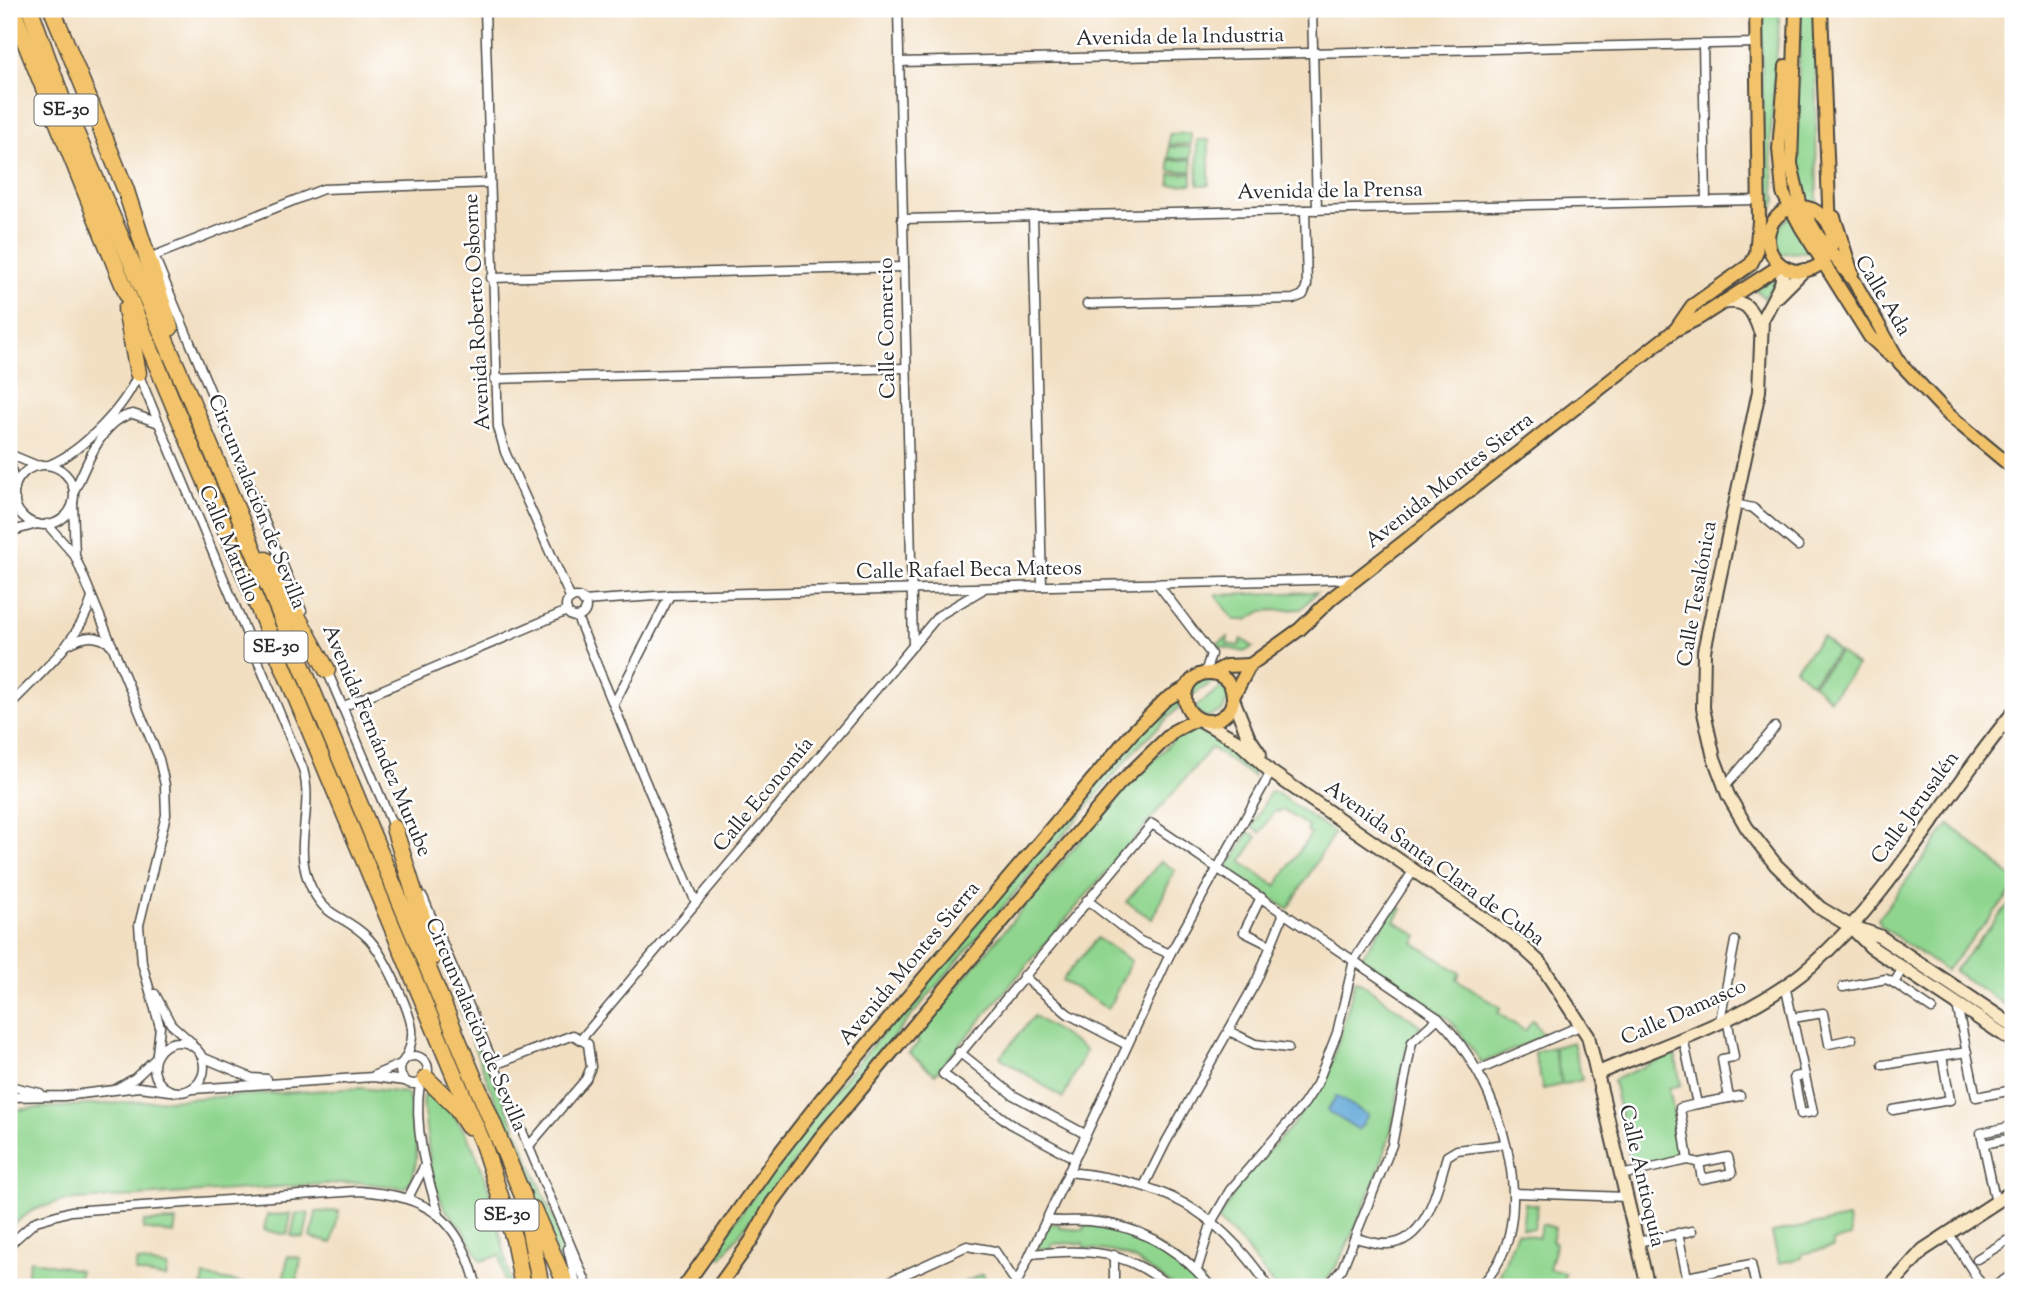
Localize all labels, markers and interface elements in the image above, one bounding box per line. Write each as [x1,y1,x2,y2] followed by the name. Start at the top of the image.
[1076,21,1285,55] street label: Avenida de la Industria
[34,94,98,125] road number: SE-30
[1237,175,1423,209] street label: Avenida de la Prensa
[457,193,499,431] street label: Avenida Roberto Osborne
[1846,250,1918,342] street label: Calle Ada
[872,257,904,399] street label: Calle Comercio
[199,390,313,614] street label: Circunvalación de Sevilla
[1359,405,1541,556] street label: Avenida Montes Sierra
[190,481,266,607] street label: Calle Martillo
[1670,519,1726,669] street label: Calle Tesalónica
[856,554,1082,588] street label: Calle Rafael Beca Mateos
[313,620,439,862] street label: Avenida Fernández Murube
[244,632,308,662] road number: SE-30
[707,731,821,859] street label: Calle Economía
[1865,745,1967,871] street label: Calle Jerusalén
[1318,774,1551,954] street label: Avenida Santa Clara de Cuba
[832,875,988,1053] street label: Avenida Montes Sierra
[416,913,534,1137] street label: Circunvalación de Sevilla
[1616,972,1752,1054] street label: Calle Damasco
[1610,1102,1672,1250] street label: Calle Antioquía
[476,1200,538,1231] road number: SE-30

